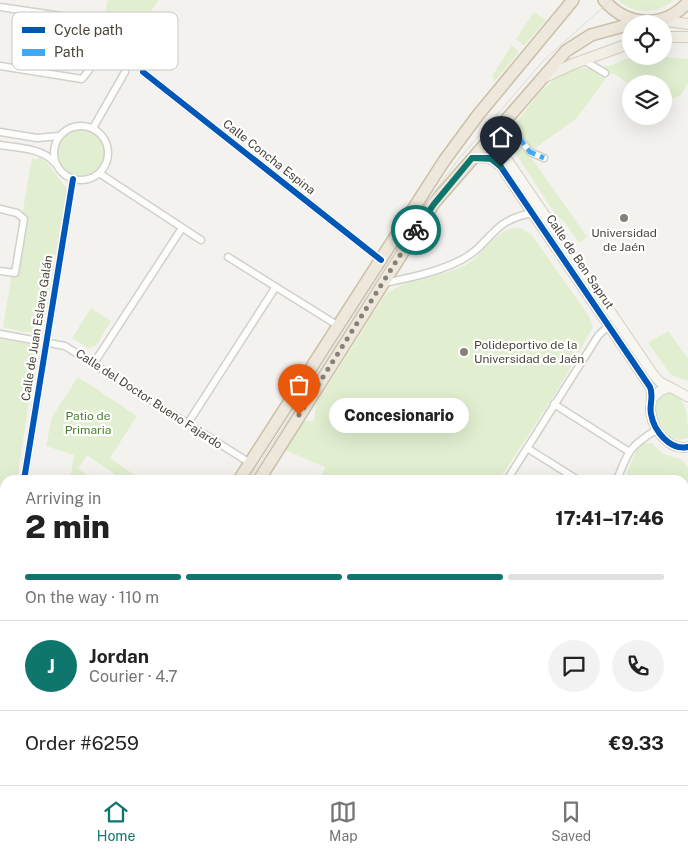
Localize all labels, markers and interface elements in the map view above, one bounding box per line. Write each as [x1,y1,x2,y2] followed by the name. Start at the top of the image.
[12,12,178,70] legend
[622,15,672,125] map controls
[622,15,672,65] button: locate
[54,22,123,38] text: Cycle path
[54,44,84,60] text: Path
[622,75,672,125] button: layers
[480,116,522,167] pin
[220,117,318,197] street label: Calle Concha Espina
[487,123,515,151] icon: home
[391,205,441,255] courier
[543,212,617,312] street label: Calle de Ben Saprut
[618,212,630,224] marker: Universidad de Jaén
[402,216,430,244] icon: bike
[591,226,657,254] place label: Universidad de Jaén
[19,254,55,402] street label: Calle de Juan Eslava Galán
[474,338,584,366] place label: Polideportivo de la Universidad de Jaén
[73,346,225,452] street label: Calle del Doctor Bueno Fajardo
[458,346,470,358] marker: Polideportivo de la Universidad de Jaén
[278,364,320,415] pin
[285,371,313,399] icon: bag
[329,398,469,432] callout: Concesionario
[344,406,454,425] text: Concesionario
[65,409,111,437] park label: Patio de Primaria
[25,489,101,508] text: Arriving in
[555,507,664,529] text: 17:41–17:46
[25,508,110,545] text: 2 min
[25,588,159,607] text: On the way · 110 m
[548,640,600,692] button: chat
[612,640,664,692] button: phone
[89,645,149,667] text: Jordan
[47,655,55,677] text: J
[89,667,178,686] text: Courier · 4.7
[25,732,139,754] text: Order #6259
[609,732,664,754] text: €9.33
[97,798,135,844] tab: Home
[329,798,357,844] tab: Map
[551,798,591,844] tab: Saved

